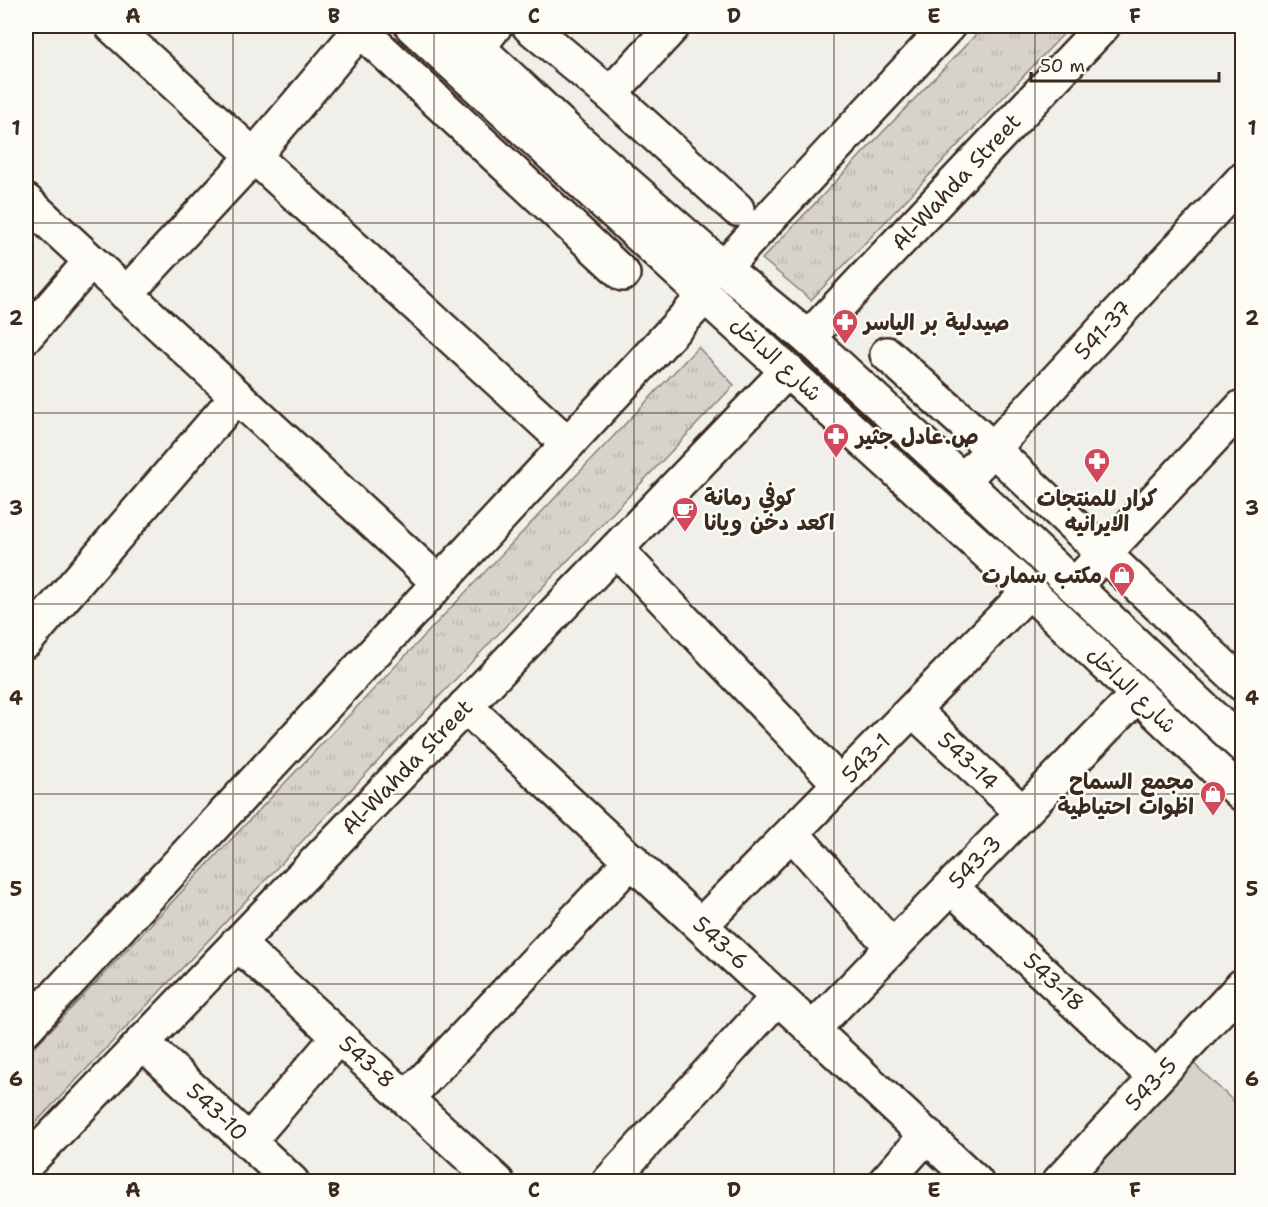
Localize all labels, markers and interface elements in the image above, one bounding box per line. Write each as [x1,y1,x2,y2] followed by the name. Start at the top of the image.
[125,3,141,29] text: A
[328,3,340,29] text: B
[528,3,540,29] text: C
[727,3,741,29] text: D
[927,3,941,29] text: E
[1129,3,1141,29] text: F
[1031,45,1218,83] scale bar
[1040,54,1085,78] text: 50 m
[885,107,1027,257] street label: Al-Wahda Street
[11,115,21,141] text: 1
[1247,115,1257,141] text: 1
[1068,294,1138,366] street label: 541-37
[9,305,23,331] text: 2
[1245,305,1259,331] text: 2
[830,307,860,345] pharmacy icon: صيدلية بر الياسر
[862,308,1010,337] place label: صيدلية بر الياسر
[723,310,828,409] street label: شارع الداخل
[821,421,851,459] pharmacy icon: ص.عادل جثير
[854,422,979,451] place label: ص.عادل جثير
[1082,446,1112,484] pharmacy icon: كرار للمنتجات الايرانيه
[704,482,835,537] place label: كوفي رمانة اكعد دخن ويانا
[1037,484,1157,538] place label: كرار للمنتجات الايرانيه
[9,495,23,521] text: 3
[670,495,700,533] cafe icon: كوفي رمانة اكعد دخن ويانا
[1245,495,1259,521] text: 3
[1107,560,1137,598] shop icon: مكتب سمارت
[982,561,1102,590] place label: مكتب سمارت
[1080,640,1183,741] street label: شارع الداخل
[9,685,23,711] text: 4
[1245,685,1259,711] text: 4
[335,693,479,841] street label: Al-Wahda Street
[931,725,1005,797] street label: 543-14
[835,727,897,789] street label: 543-1
[1058,767,1194,821] place label: مجمع السماح اظوات احتياطية
[1198,779,1228,817] shop icon: مجمع السماح اظوات احتياطية
[942,829,1008,895] street label: 543-3
[10,876,22,902] text: 5
[1246,876,1258,902] text: 5
[687,910,755,976] street label: 543-6
[1017,946,1091,1018] street label: 543-18
[333,1029,401,1095] street label: 543-8
[1119,1051,1183,1117] street label: 543-5
[9,1066,23,1092] text: 6
[1245,1066,1259,1092] text: 6
[180,1076,254,1148] street label: 543-10
[125,1177,141,1203] text: A
[328,1177,340,1203] text: B
[528,1177,540,1203] text: C
[727,1177,741,1203] text: D
[927,1177,941,1203] text: E
[1129,1177,1141,1203] text: F

